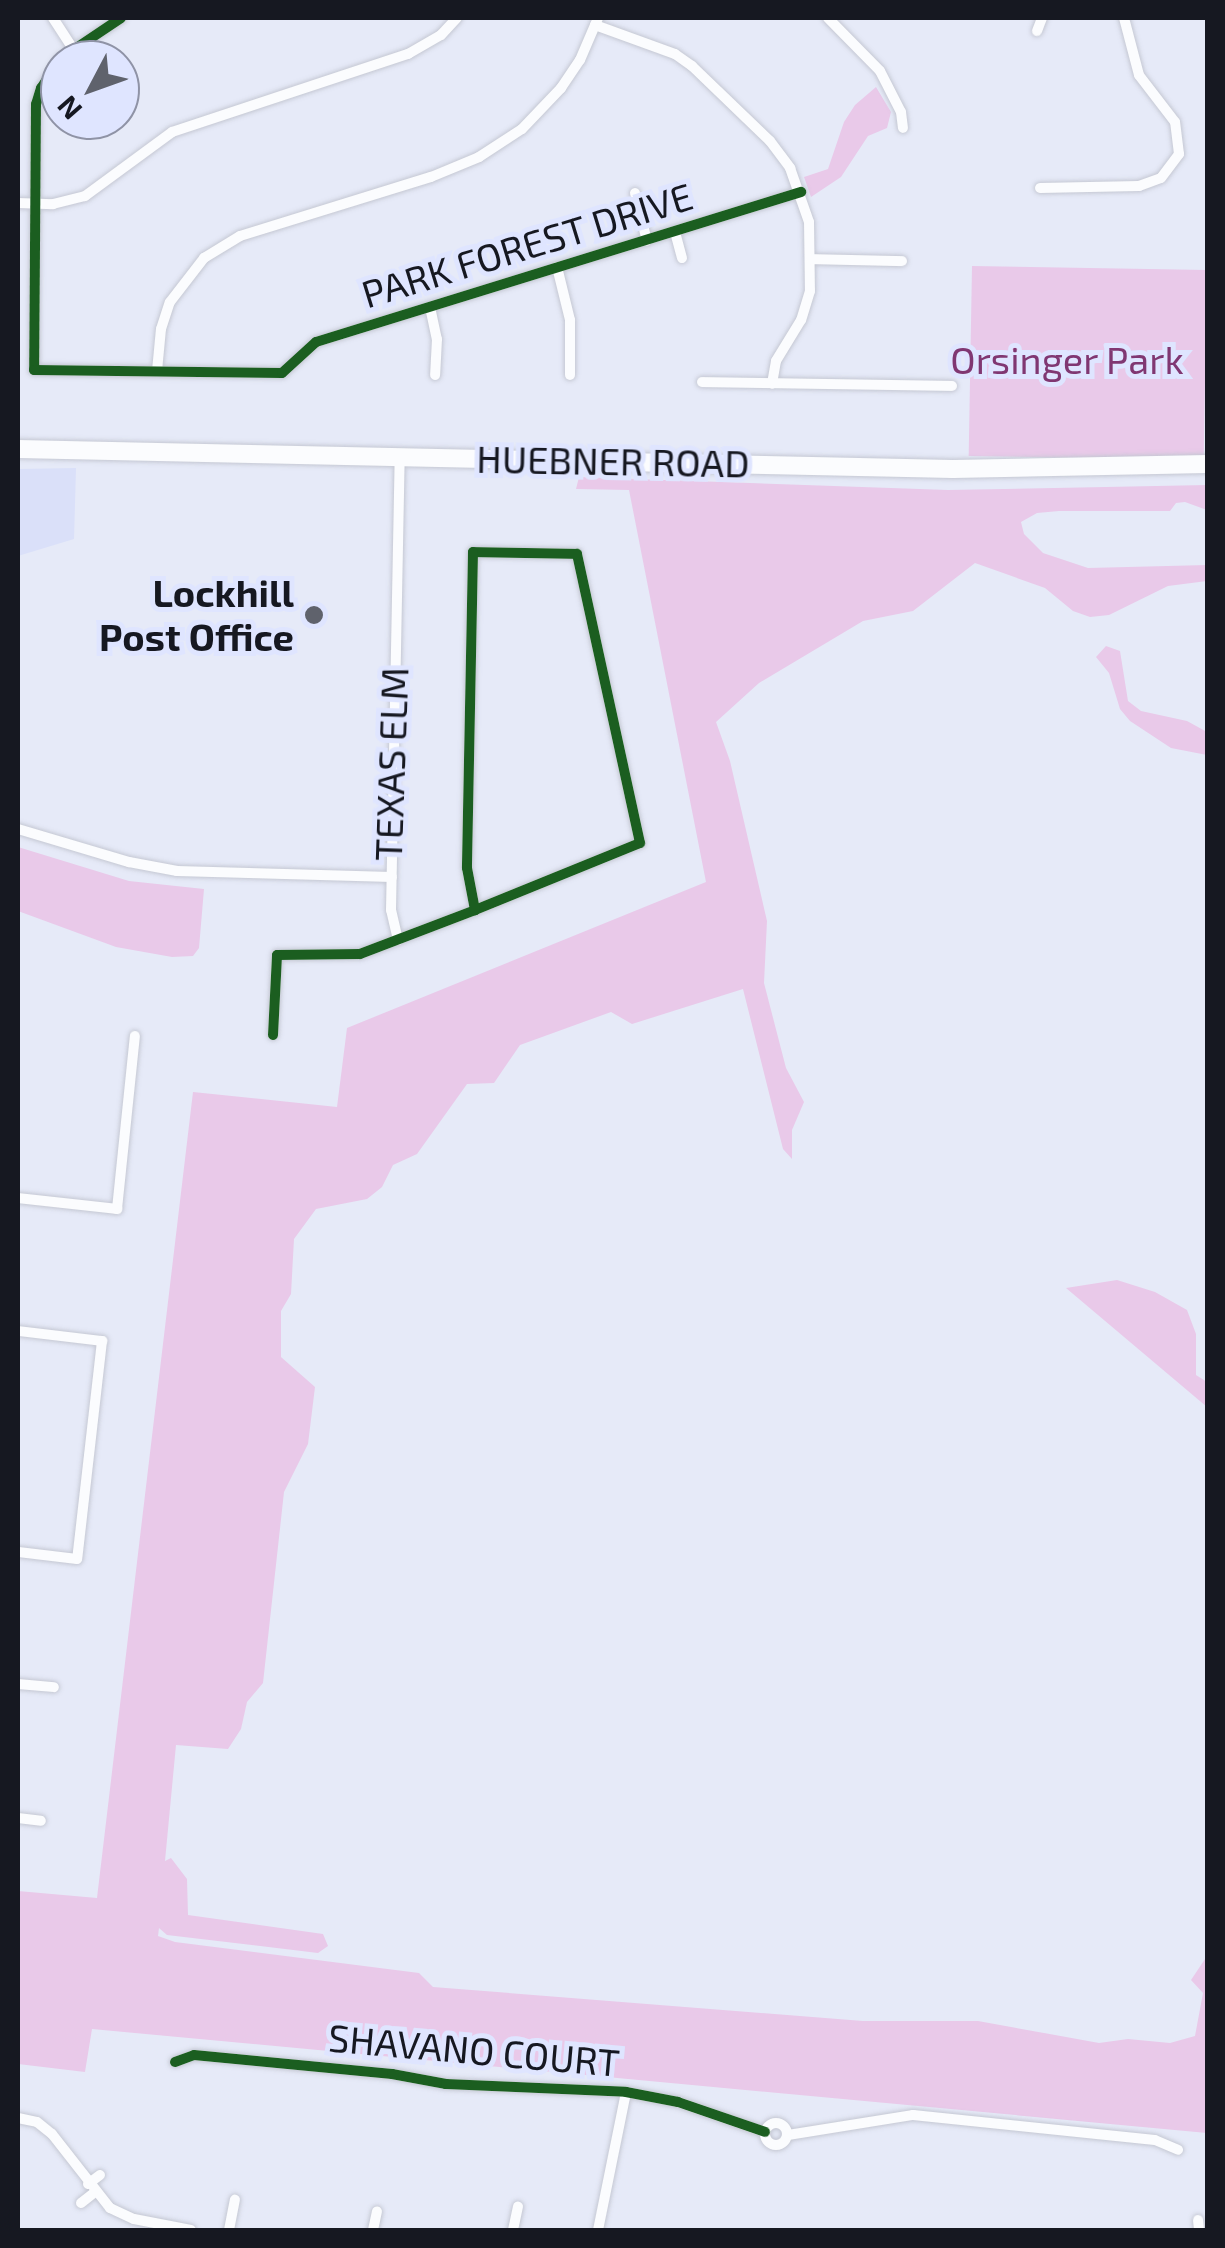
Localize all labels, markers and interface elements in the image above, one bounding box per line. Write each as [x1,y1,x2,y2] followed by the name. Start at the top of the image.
[40,40,140,140] north arrow
[49,90,88,127] text: N
[356,173,698,317] street label: PARK FOREST DRIVE
[950,337,1184,383] park label: Orsinger Park
[476,436,750,486] street label: HUEBNER ROAD
[99,570,294,659] place label: Lockhill Post Office
[303,604,325,626] marker: Lockhill Post Office
[365,666,417,862] street label: TEXAS ELM
[326,2015,622,2085] street label: SHAVANO COURT

